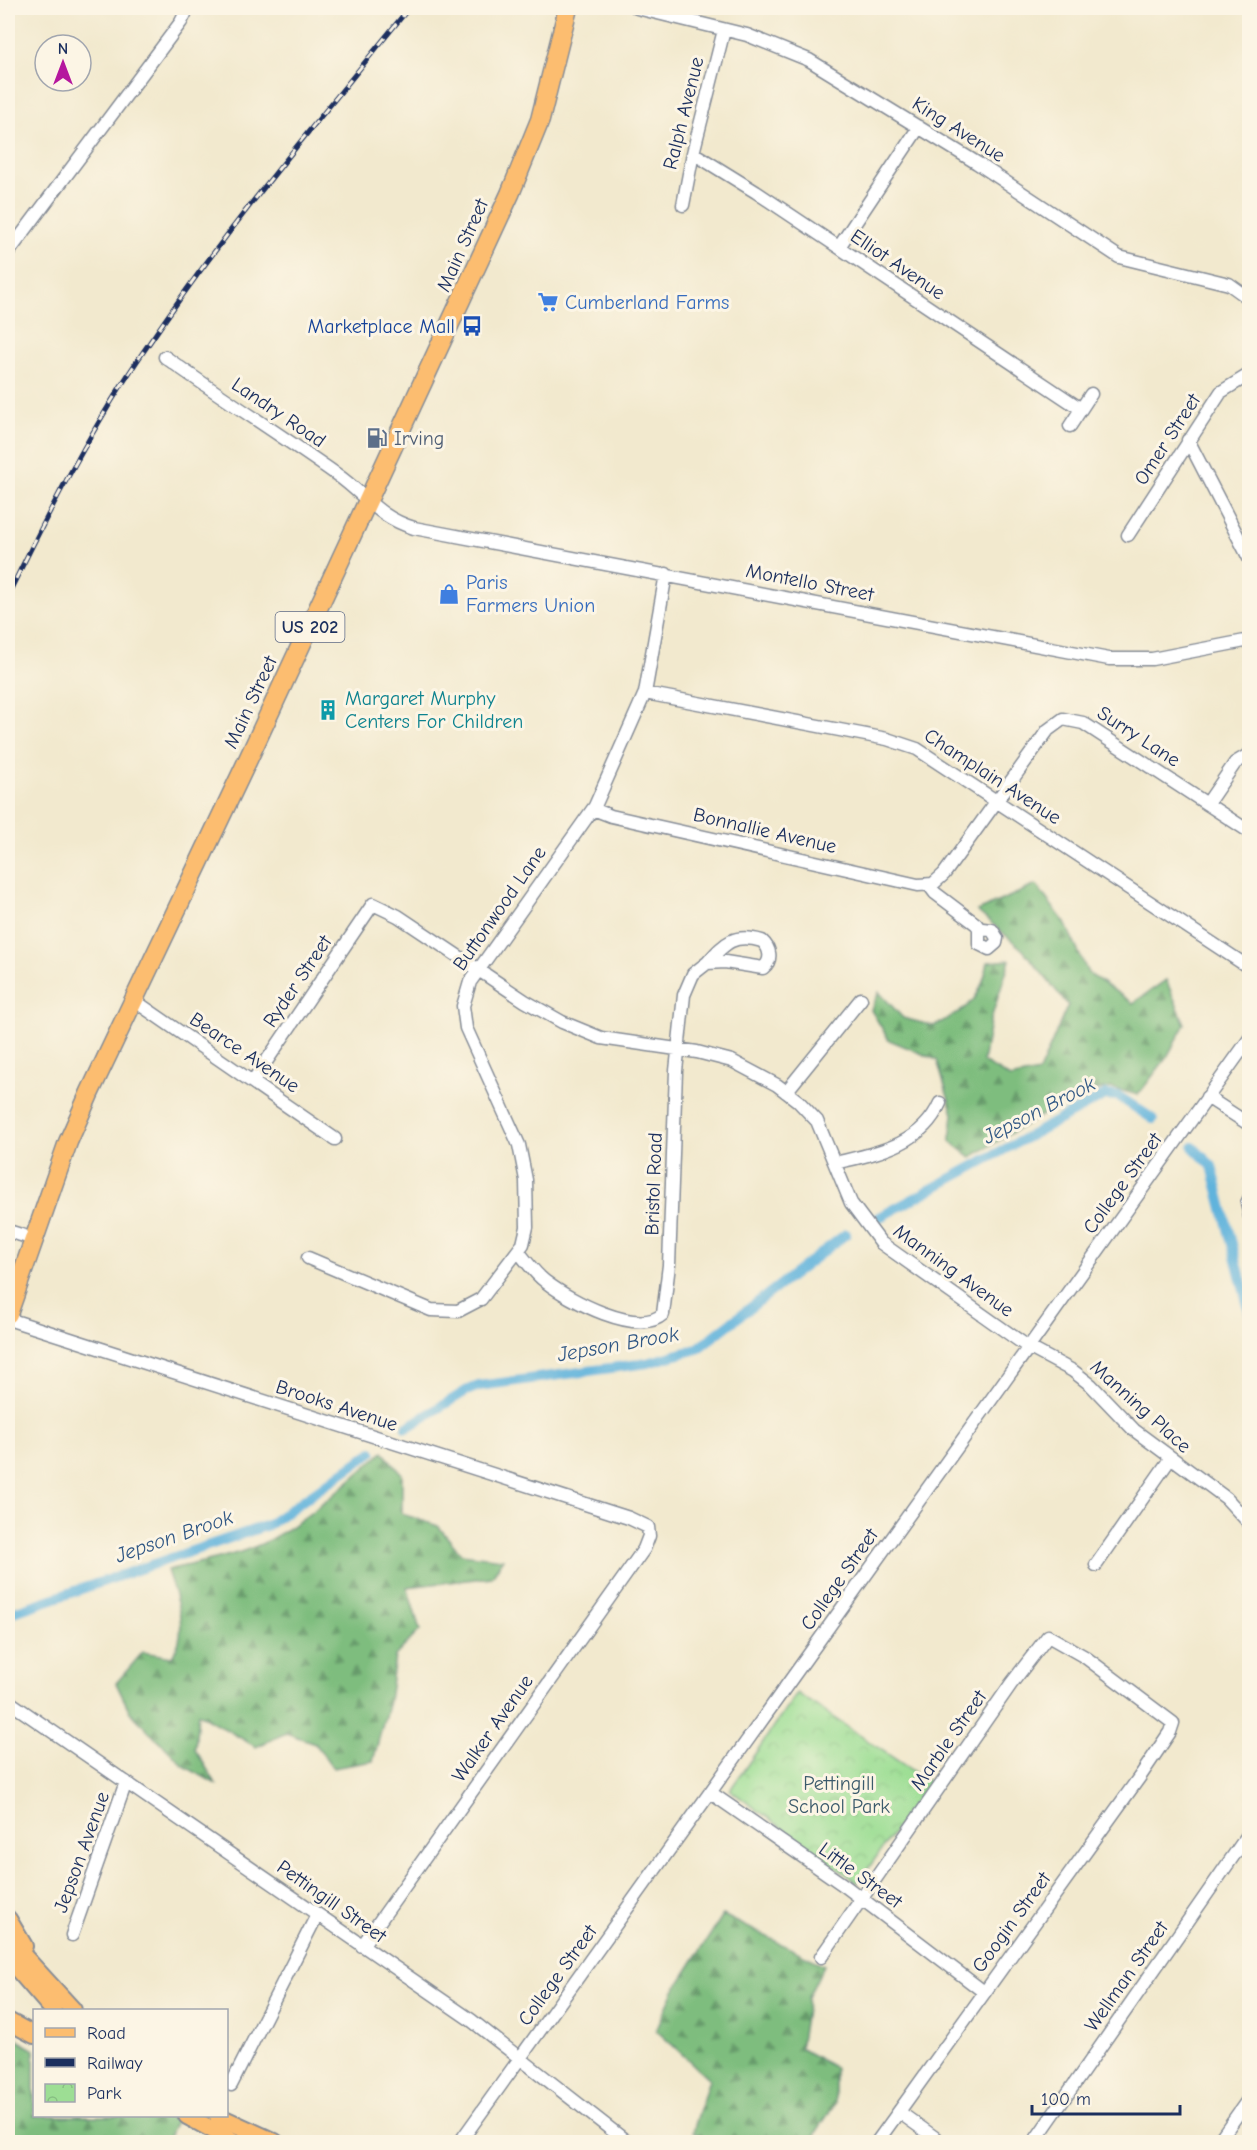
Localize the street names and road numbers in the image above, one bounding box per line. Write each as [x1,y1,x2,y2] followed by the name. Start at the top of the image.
[658,54,709,172] street label: Ralph Avenue
[908,92,1009,167] street label: King Avenue
[432,194,494,295] street label: Main Street
[846,224,949,304] street label: Elliot Avenue
[227,373,330,452] street label: Landry Road
[1129,388,1206,489] street label: Omer Street
[744,559,877,606] street label: Montello Street
[276,612,344,642] road number: US 202
[219,651,282,752] street label: Main Street
[1093,701,1184,772] street label: Surry Lane
[920,724,1065,829] street label: Champlain Avenue
[691,803,839,858] street label: Bonnallie Avenue
[448,842,551,975] street label: Buttonwood Lane
[258,930,337,1032] street label: Ryder Street
[186,1007,304,1098] street label: Bearce Avenue
[1078,1127,1167,1238] street label: College Street
[640,1132,667,1236] street label: Bristol Road
[889,1219,1018,1322] street label: Manning Avenue
[1086,1355,1196,1458] street label: Manning Place
[273,1375,401,1436] street label: Brooks Avenue
[796,1523,884,1635] street label: College Street
[447,1670,538,1786] street label: Walker Avenue
[905,1685,992,1795] street label: Marble Street
[49,1789,114,1916] street label: Jepson Avenue
[815,1838,908,1914] street label: Little Street
[273,1855,392,1948] street label: Pettingill Street
[967,1867,1056,1977] street label: Googin Street
[1080,1916,1174,2036] street label: Wellman Street
[513,1919,602,2030] street label: College Street

